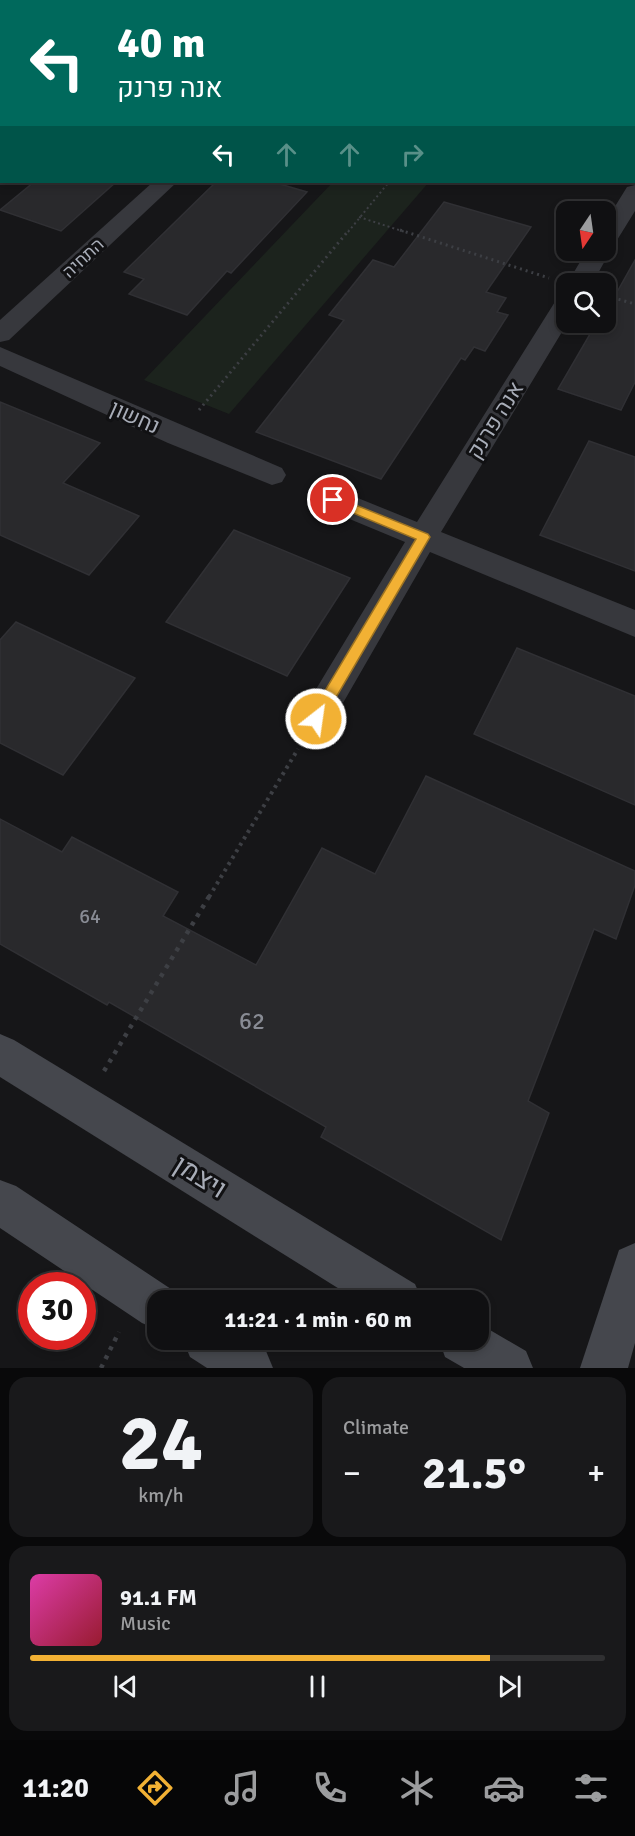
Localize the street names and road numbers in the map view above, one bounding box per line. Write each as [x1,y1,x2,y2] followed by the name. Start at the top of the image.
[58,233,108,283] street label: התחיה
[461,376,529,464] street label: אנה פרנק
[106,394,164,440] street label: נחשון
[168,1148,232,1206] street label: ויצמן

